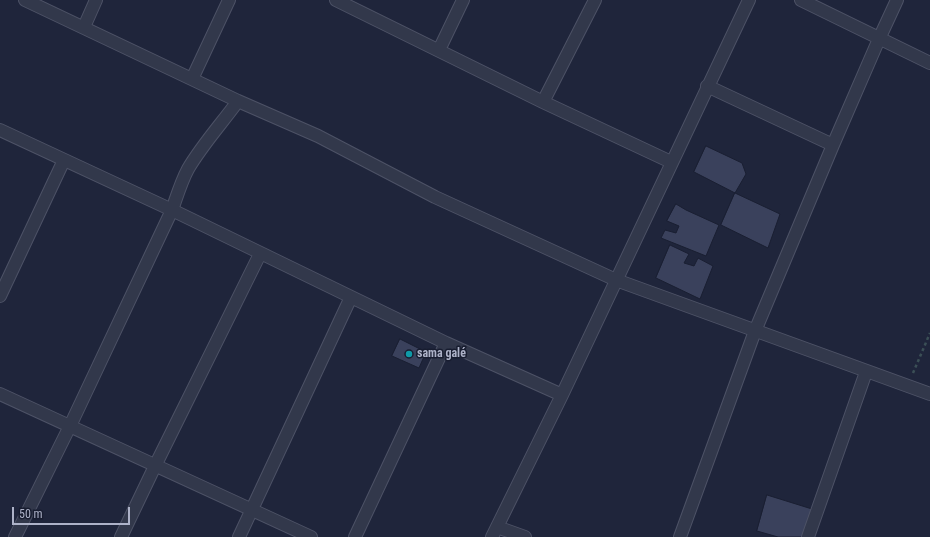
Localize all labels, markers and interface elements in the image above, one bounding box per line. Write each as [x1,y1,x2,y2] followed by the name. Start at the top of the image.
[417,347,466,361] place label: sama galé
[404,349,414,359] marker: sama galé
[14,499,132,525] scale bar
[19,507,43,521] text: 50 m

